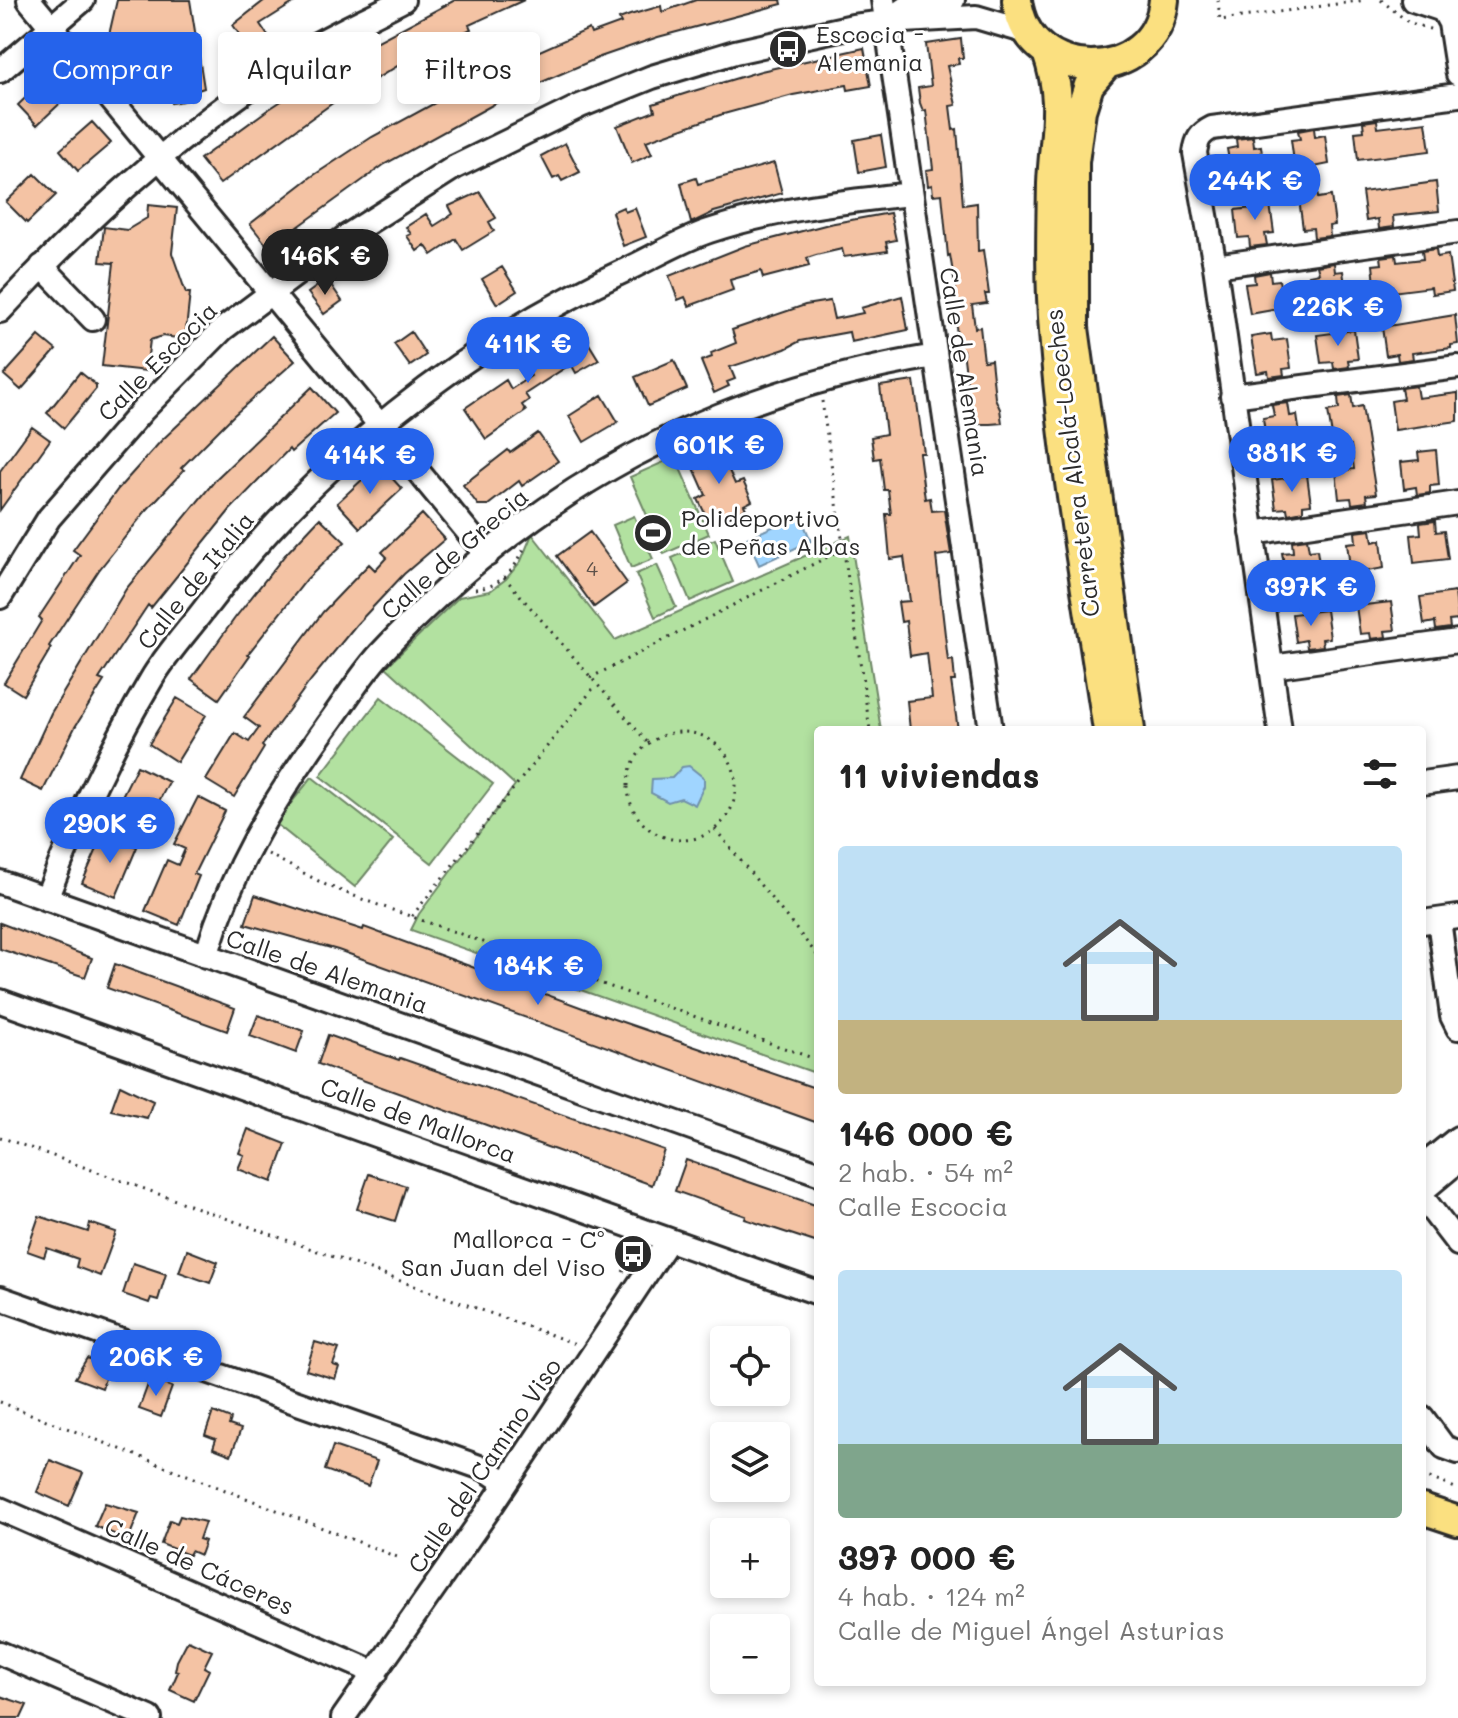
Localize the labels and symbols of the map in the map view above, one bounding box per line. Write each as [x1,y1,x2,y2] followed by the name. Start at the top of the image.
[816,18,924,77] place label: Escocia - Alemania
[767,28,809,70] bus stop icon: Escocia - Alemania
[1190,154,1320,222] pin: 244K €
[260,229,390,297] pin: 146K €
[934,265,997,479] street label: Calle de Alemania
[1273,280,1403,348] pin: 226K €
[91,295,223,427] street label: Calle Escocia
[1037,308,1106,619] street label: Carretera Alcalá-Loeches
[463,317,593,385] pin: 411K €
[654,418,784,486] pin: 601K €
[1227,426,1357,494] pin: 381K €
[305,428,435,496] pin: 414K €
[374,480,534,625] street label: Calle de Grecia
[681,502,860,561] place label: Polideportivo de Peñas Albas
[130,505,260,655] street label: Calle de Italia
[632,512,674,554] sports icon: Polideportivo de Peñas Albas
[586,555,598,581] house number: 4
[1246,560,1376,628] pin: 397K €
[45,797,175,865] pin: 290K €
[222,921,433,1020] street label: Calle de Alemania
[473,939,603,1007] pin: 184K €
[316,1070,521,1169] street label: Calle de Mallorca
[401,1223,605,1282] place label: Mallorca - Cº San Juan del Viso
[612,1233,654,1275] bus stop icon: Mallorca - Cº San Juan del Viso
[91,1330,221,1398] pin: 206K €
[400,1352,567,1579] street label: Calle del Camino Viso
[100,1510,299,1621] street label: Calle de Cáceres

